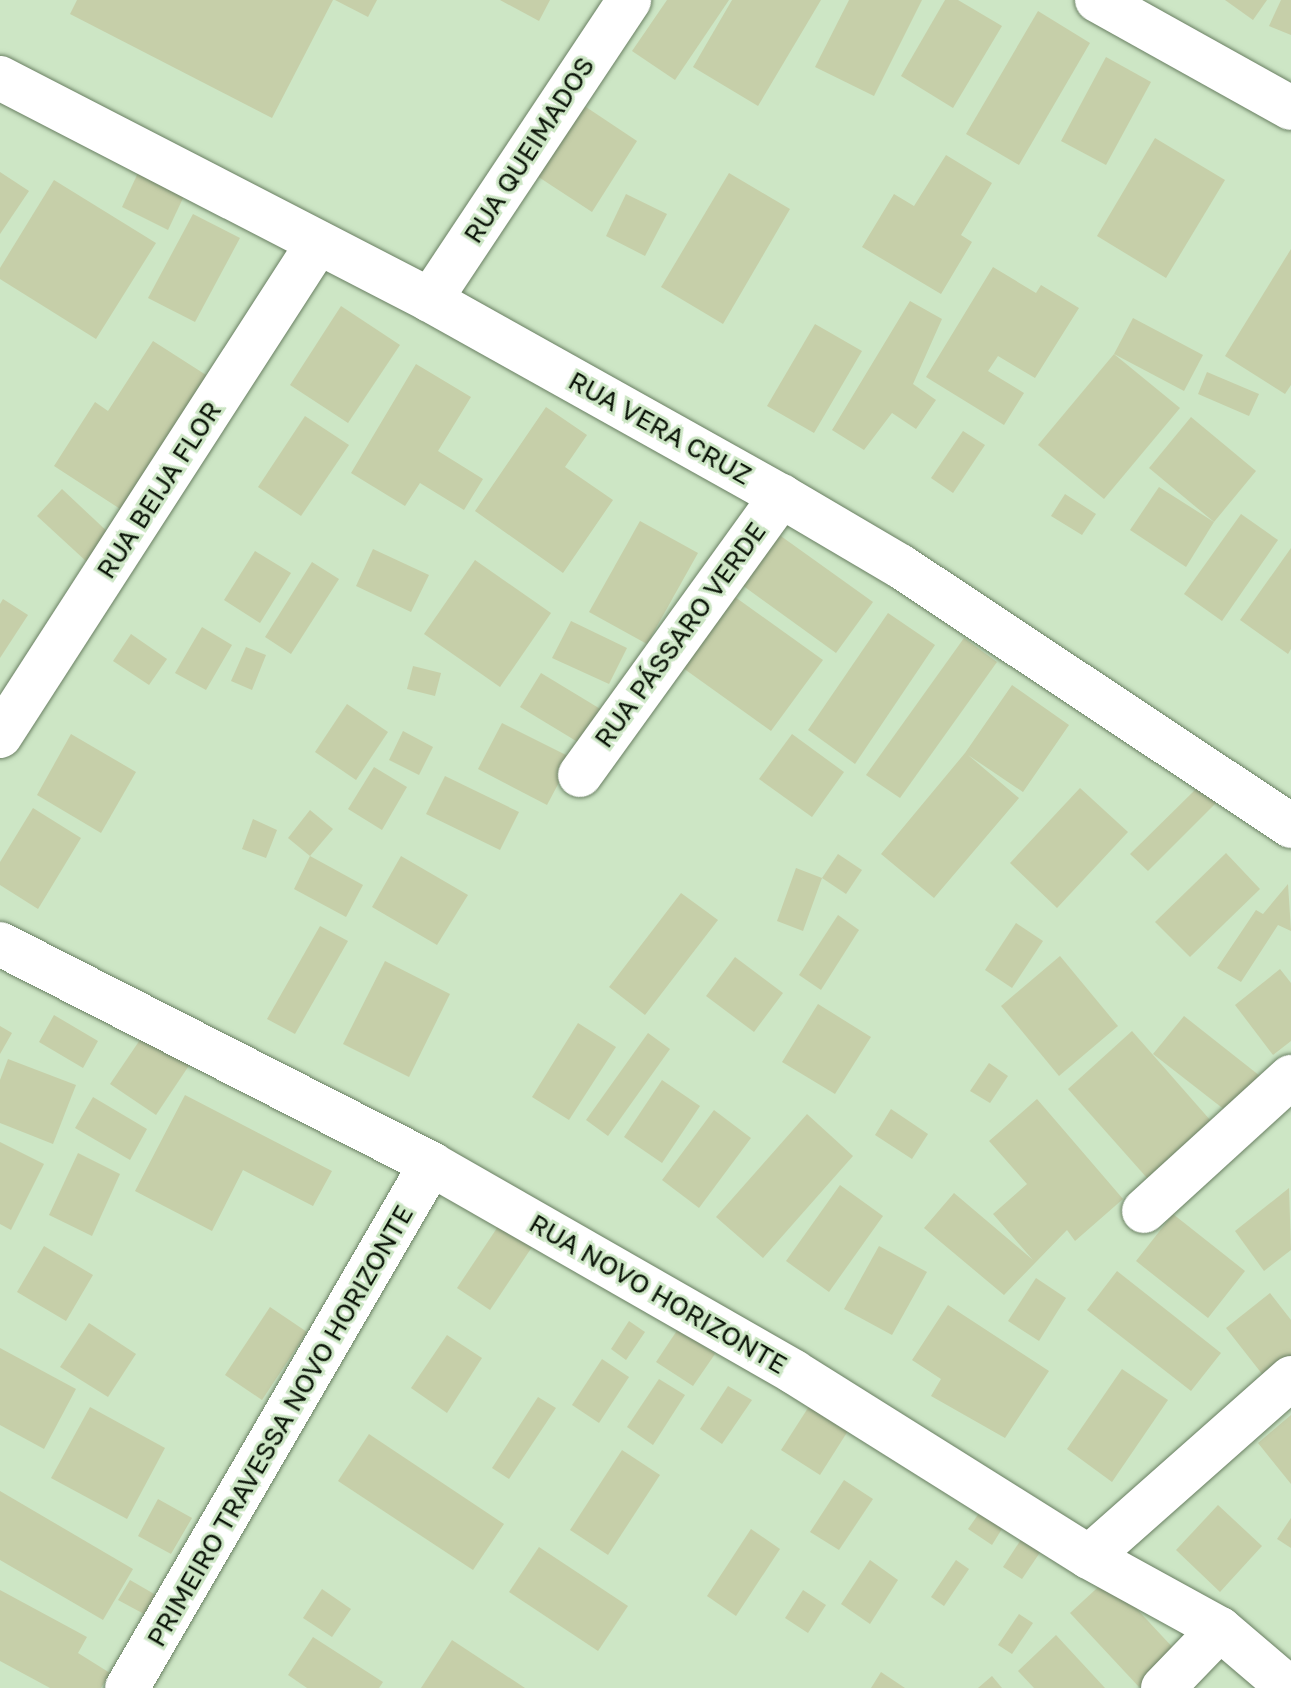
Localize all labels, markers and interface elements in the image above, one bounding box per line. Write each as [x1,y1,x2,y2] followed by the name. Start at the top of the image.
[457,51,601,249] street label: RUA QUEIMADOS
[563,365,757,491] street label: RUA VERA CRUZ
[90,396,228,584] street label: RUA BEIJA FLOR
[588,516,772,754] street label: RUA PÁSSARO VERDE
[140,1200,420,1652] street label: PRIMEIRO TRAVESSA NOVO HORIZONTE
[524,1208,792,1380] street label: RUA NOVO HORIZONTE

